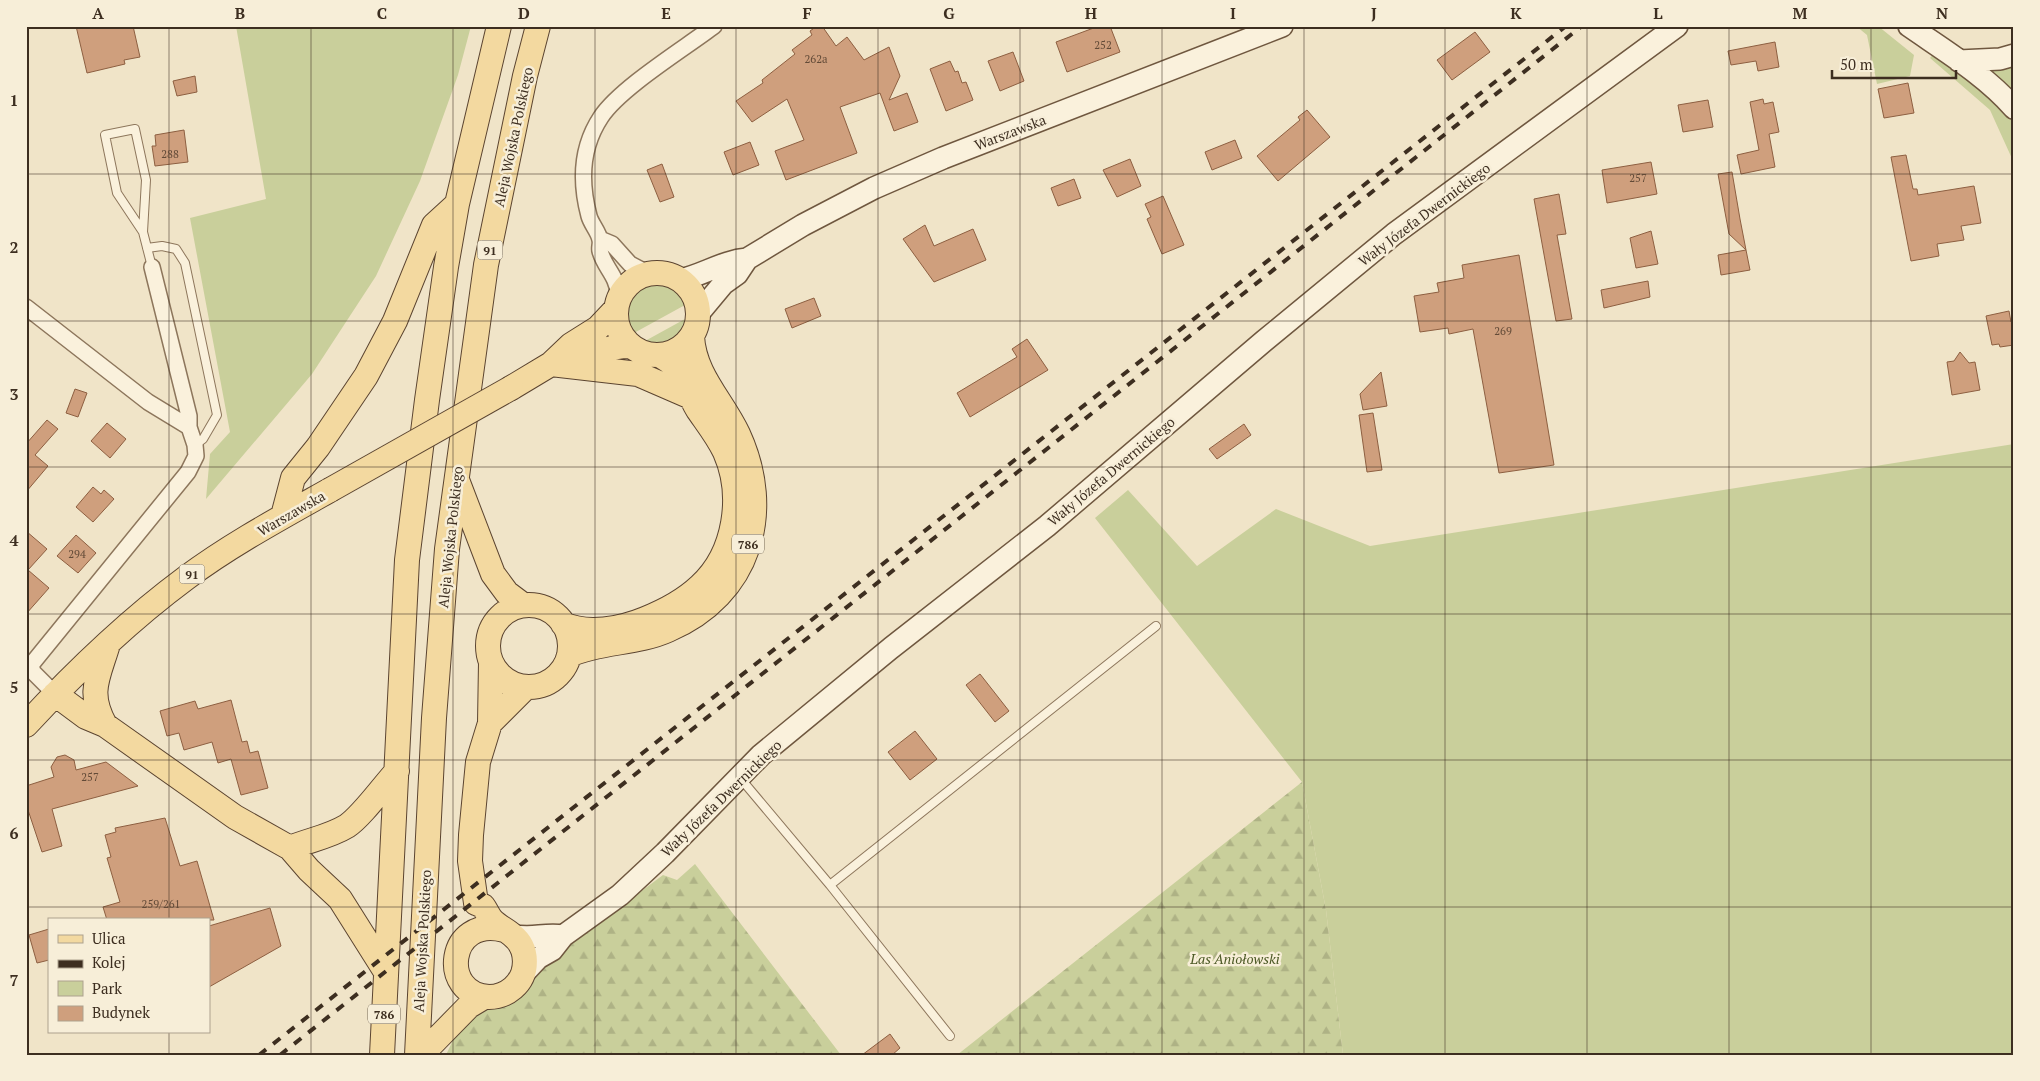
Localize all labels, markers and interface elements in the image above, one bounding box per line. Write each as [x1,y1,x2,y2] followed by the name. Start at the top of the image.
[92,2,104,24] text: A
[235,2,245,24] text: B
[377,2,387,24] text: C
[518,2,530,24] text: D
[661,2,671,24] text: E
[802,2,812,24] text: F
[943,2,955,24] text: G
[1085,2,1097,24] text: H
[1230,2,1236,24] text: I
[1371,2,1377,24] text: J
[1510,2,1522,24] text: K
[1653,2,1663,24] text: L
[1793,2,1808,24] text: M
[1936,2,1948,24] text: N
[1094,38,1112,52] house number: 252
[1832,48,1956,80] scale bar
[804,52,828,66] house number: 262a
[1840,54,1873,74] text: 50 m
[489,65,537,209] street label: Aleja Wojska Polskiego
[9,89,19,111] text: 1
[972,110,1048,154] street label: Warszawska
[161,147,179,161] house number: 288
[1354,158,1494,270] street label: Wały Józefa Dwernickiego
[1629,171,1647,185] house number: 257
[9,236,19,258] text: 2
[478,240,502,260] road number: 91
[1494,324,1512,338] house number: 269
[9,383,19,405] text: 3
[1043,412,1179,530] street label: Wały Józefa Dwernickiego
[433,465,467,609] street label: Aleja Wojska Polskiego
[254,486,328,540] street label: Warszawska
[9,529,19,551] text: 4
[732,534,764,554] road number: 786
[68,547,86,561] house number: 294
[180,564,204,584] road number: 91
[9,676,19,698] text: 5
[657,735,786,861] street label: Wały Józefa Dwernickiego
[81,770,99,784] house number: 257
[9,822,19,844] text: 6
[409,869,435,1013] street label: Aleja Wojska Polskiego
[142,897,180,911] house number: 259/261
[48,918,210,1034] legend
[92,928,126,948] text: Ulica
[1189,949,1280,968] park label: Las Aniołowski
[92,952,126,972] text: Kolej
[9,969,19,991] text: 7
[92,978,122,998] text: Park
[92,1002,150,1022] text: Budynek
[368,1004,400,1024] road number: 786

